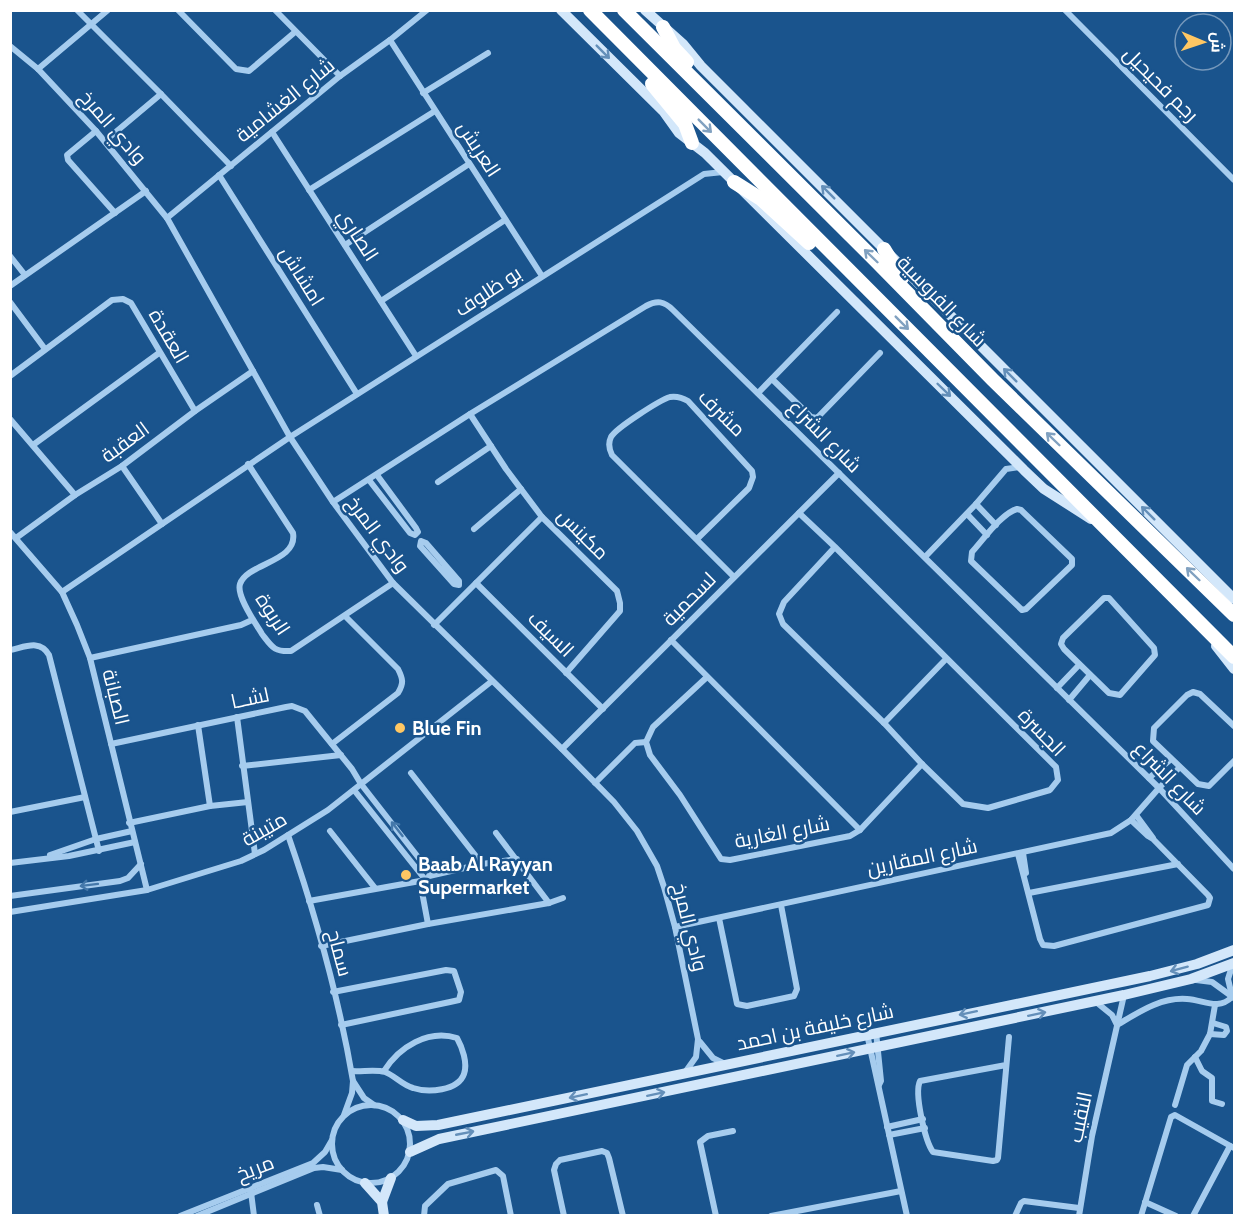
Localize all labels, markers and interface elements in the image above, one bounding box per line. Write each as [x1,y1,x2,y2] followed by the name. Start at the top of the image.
[1173,12,1233,72] north arrow
[1208,32,1227,53] text: ش
[1117,42,1203,128] street label: رجم فحيحيل
[596,44,611,59] one-way arrow
[231,53,341,149] street label: شارع الغشامية
[71,85,152,172] street label: وادي المرخ
[451,117,506,182] street label: العريش
[698,119,713,134] one-way arrow
[821,185,835,200] one-way arrow
[329,205,384,268] street label: الصاري
[274,242,330,311] street label: امشاش
[863,249,878,263] one-way arrow
[891,250,992,353] street label: شارع الفروسية
[450,261,526,321] street label: بو ظلوف
[144,305,194,367] street label: العقدة
[895,316,910,331] one-way arrow
[1003,368,1018,383] one-way arrow
[936,383,951,397] one-way arrow
[694,385,750,441] street label: مشرف
[782,394,867,479] street label: شارع الشراع
[96,416,154,468] street label: العقبة
[1045,431,1060,446] one-way arrow
[338,491,415,580] street label: وادي المرخ
[552,503,614,565] street label: مكينس
[1141,506,1156,520] one-way arrow
[657,567,721,631] street label: لسحمية
[1186,567,1201,581] one-way arrow
[251,588,295,640] street label: الربوة
[523,606,579,662] street label: السيف
[98,667,134,727] street label: الصبانة
[229,682,271,714] street label: لشــا
[1013,703,1071,761] street label: الجسرة
[412,716,482,740] place label: Blue Fin
[393,721,407,735] marker: Blue Fin
[1127,736,1211,821] street label: شارع الشراع
[237,807,291,851] street label: متيبنة
[732,811,832,855] street label: شارع الغارية
[390,822,403,838] one-way arrow
[864,834,980,882] street label: شارع المقارين
[418,852,553,899] place label: Baab Al Rayyan Supermarket
[399,868,413,882] marker: Baab Al Rayyan Supermarket
[80,880,100,891] one-way arrow
[664,880,713,975] street label: وادي المرخ
[320,927,358,980] street label: سماح
[1170,963,1189,975] one-way arrow
[734,999,896,1057] street label: شارع خليفة بن احمد
[1027,1007,1046,1019] one-way arrow
[958,1008,978,1019] one-way arrow
[836,1048,856,1059] one-way arrow
[645,1088,665,1099] one-way arrow
[1063,1089,1097,1145] street label: النقيب
[569,1091,588,1102] one-way arrow
[455,1127,474,1139] one-way arrow
[233,1150,278,1188] street label: مريخ

